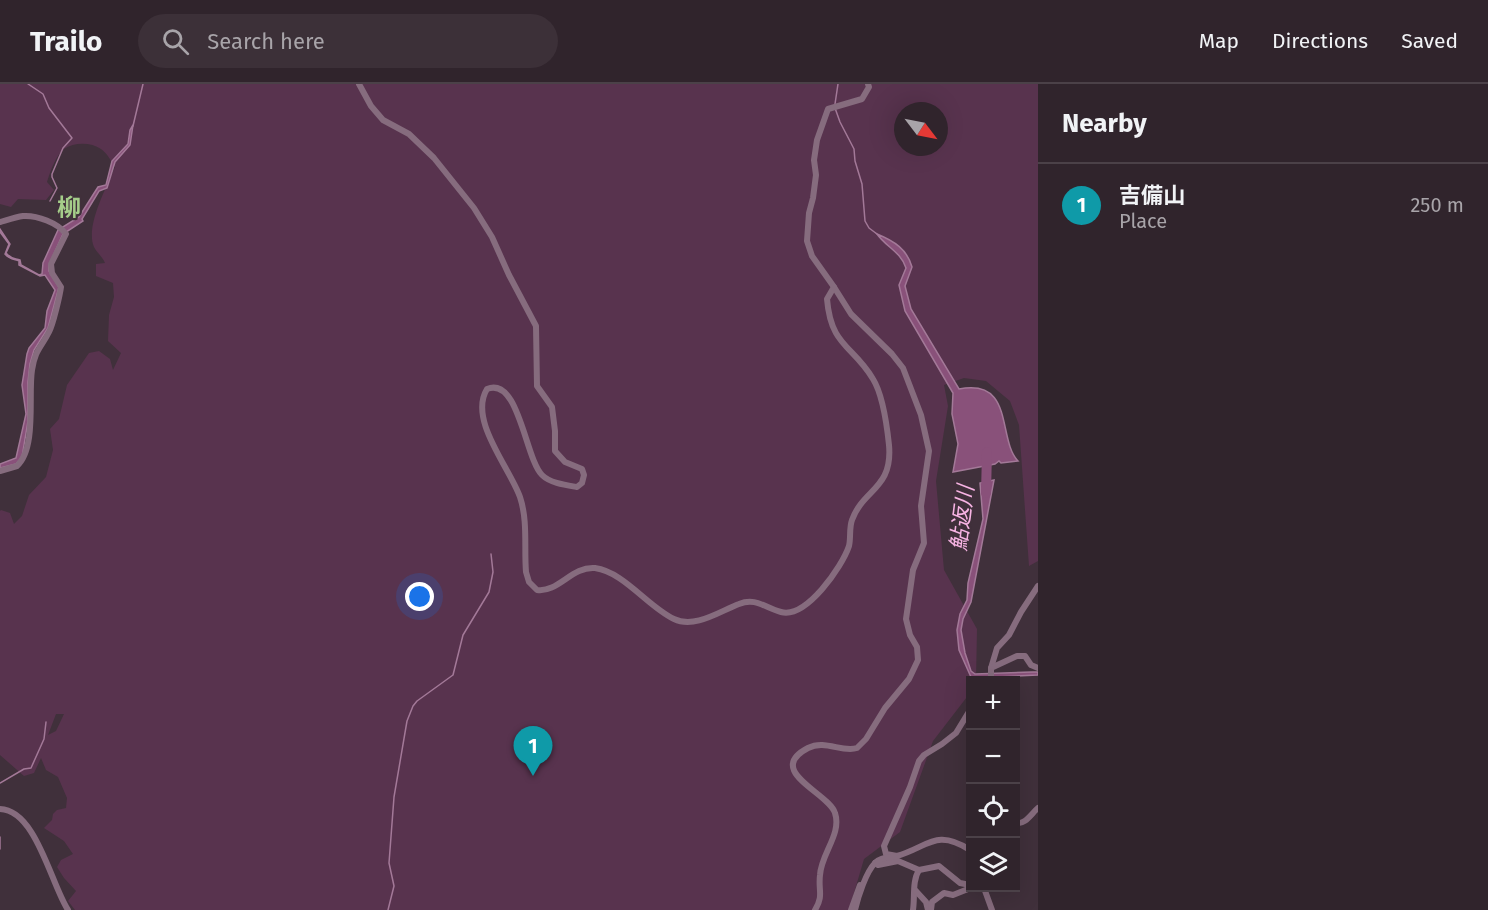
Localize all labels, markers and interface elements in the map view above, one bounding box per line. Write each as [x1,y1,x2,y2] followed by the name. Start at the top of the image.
[138,14,558,68] search box
[30,25,102,58] text: Trailo
[159,25,192,58] icon: search
[207,28,325,55] text: Search here
[1199,28,1239,54] text: Map
[1272,28,1368,54] text: Directions
[1401,28,1458,54] text: Saved
[894,102,948,156] north arrow
[1062,108,1147,139] text: Nearby
[1119,182,1185,209] text: 吉備山
[1077,193,1086,217] text: 1
[1410,193,1464,217] text: 250 m
[57,194,81,222] district label: 柳
[1119,209,1167,233] text: Place
[945,482,980,552] water label: 鮎返川
[405,582,434,611] your location
[966,676,1020,892] map controls
[966,676,1020,730] button: +
[514,726,552,776] pin: 1
[966,730,1020,784] button: −
[966,784,1020,838] button: locate
[966,838,1020,892] button: layers

